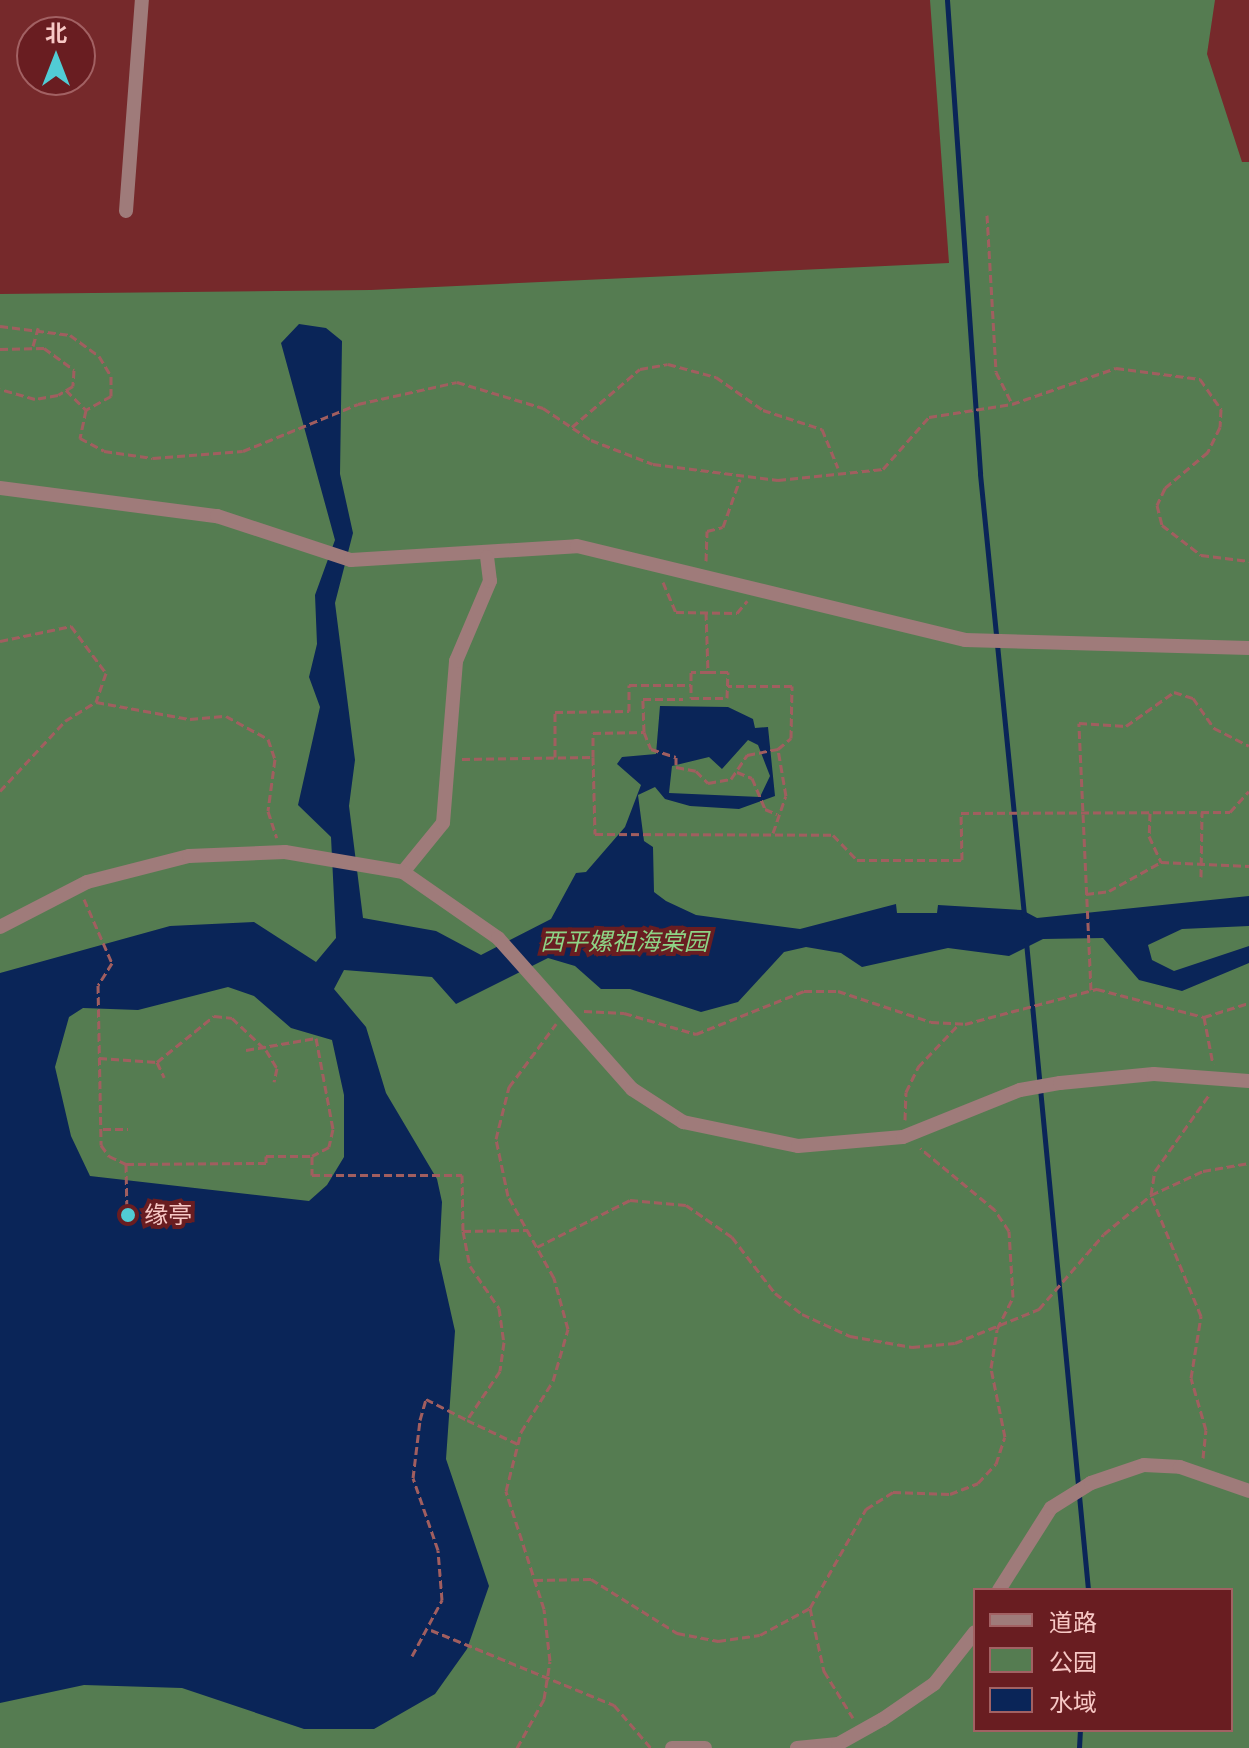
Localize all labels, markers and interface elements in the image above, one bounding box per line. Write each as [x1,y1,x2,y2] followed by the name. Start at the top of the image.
[16,16,96,96] north arrow
[45,21,67,46] text: 北
[540,928,708,956] park label: 西平嫘祖海棠园
[144,1201,192,1229] place label: 缘亭
[119,1206,137,1224] marker: 缘亭
[973,1588,1233,1732] legend
[1049,1609,1097,1636] text: 道路
[1049,1649,1097,1676] text: 公园
[1049,1689,1097,1716] text: 水域

